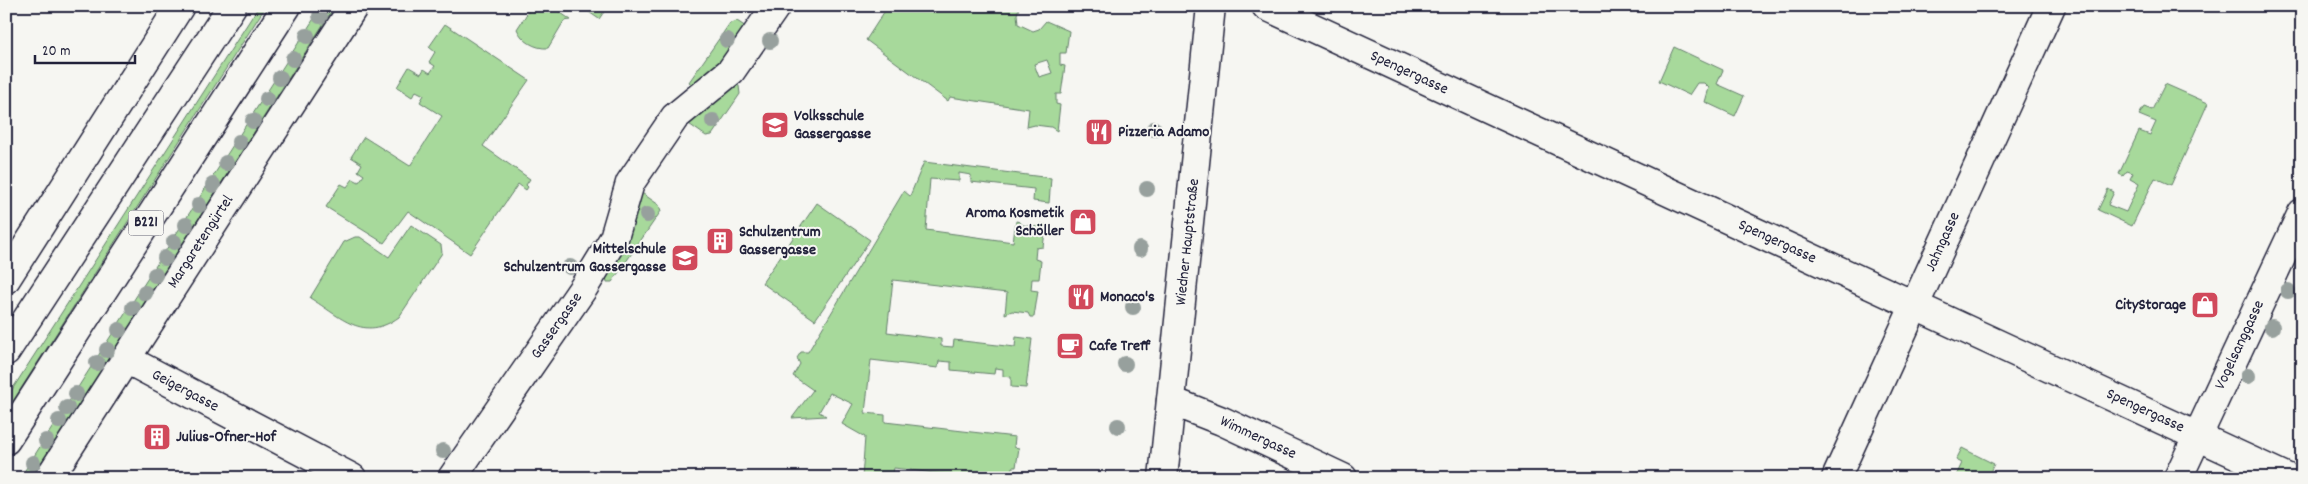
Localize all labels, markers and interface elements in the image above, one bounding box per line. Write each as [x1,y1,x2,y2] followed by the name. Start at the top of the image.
[35,32,135,64] scale bar
[42,41,70,63] text: 20 m
[1366,45,1452,101] street label: Spengergasse
[794,105,871,146] place label: Volksschule Gassergasse
[760,110,790,140] school or university icon: Volksschule Gassergasse
[1084,117,1114,147] restaurant icon: Pizzeria Adamo
[1118,121,1209,144] place label: Pizzeria Adamo
[1170,178,1206,306] street label: Wiedner Hauptstraße
[162,191,240,293] street label: Margaretengürtel
[965,202,1065,243] place label: Aroma Kosmetik Schöller
[1068,207,1098,237] shop icon: Aroma Kosmetik Schöller
[1920,209,1966,275] street label: Jahngasse
[128,210,164,236] road number: B221
[1734,214,1820,270] street label: Spengergasse
[739,221,821,262] place label: Schulzentrum Gassergasse
[705,226,735,256] building icon: Schulzentrum Gassergasse
[504,238,666,279] place label: Mittelschule Schulzentrum Gassergasse
[670,243,700,273] school or university icon: Mittelschule Schulzentrum Gassergasse
[1066,282,1096,312] restaurant icon: Monaco's
[1100,286,1155,309] place label: Monaco's
[525,288,589,364] street label: Gassergasse
[2190,290,2220,320] shop icon: CityStorage
[2115,294,2186,317] place label: CityStorage
[2209,296,2271,394] street label: Vogelsanggasse
[1055,331,1085,361] cafe icon: Cafe Treff
[1089,335,1151,358] place label: Cafe Treff
[147,364,223,418] street label: Geigergasse
[2102,383,2188,439] street label: Spengergasse
[1216,410,1300,466] street label: Wimmergasse
[142,422,172,452] building icon: Julius-Ofner-Hof
[176,426,278,449] place label: Julius-Ofner-Hof

